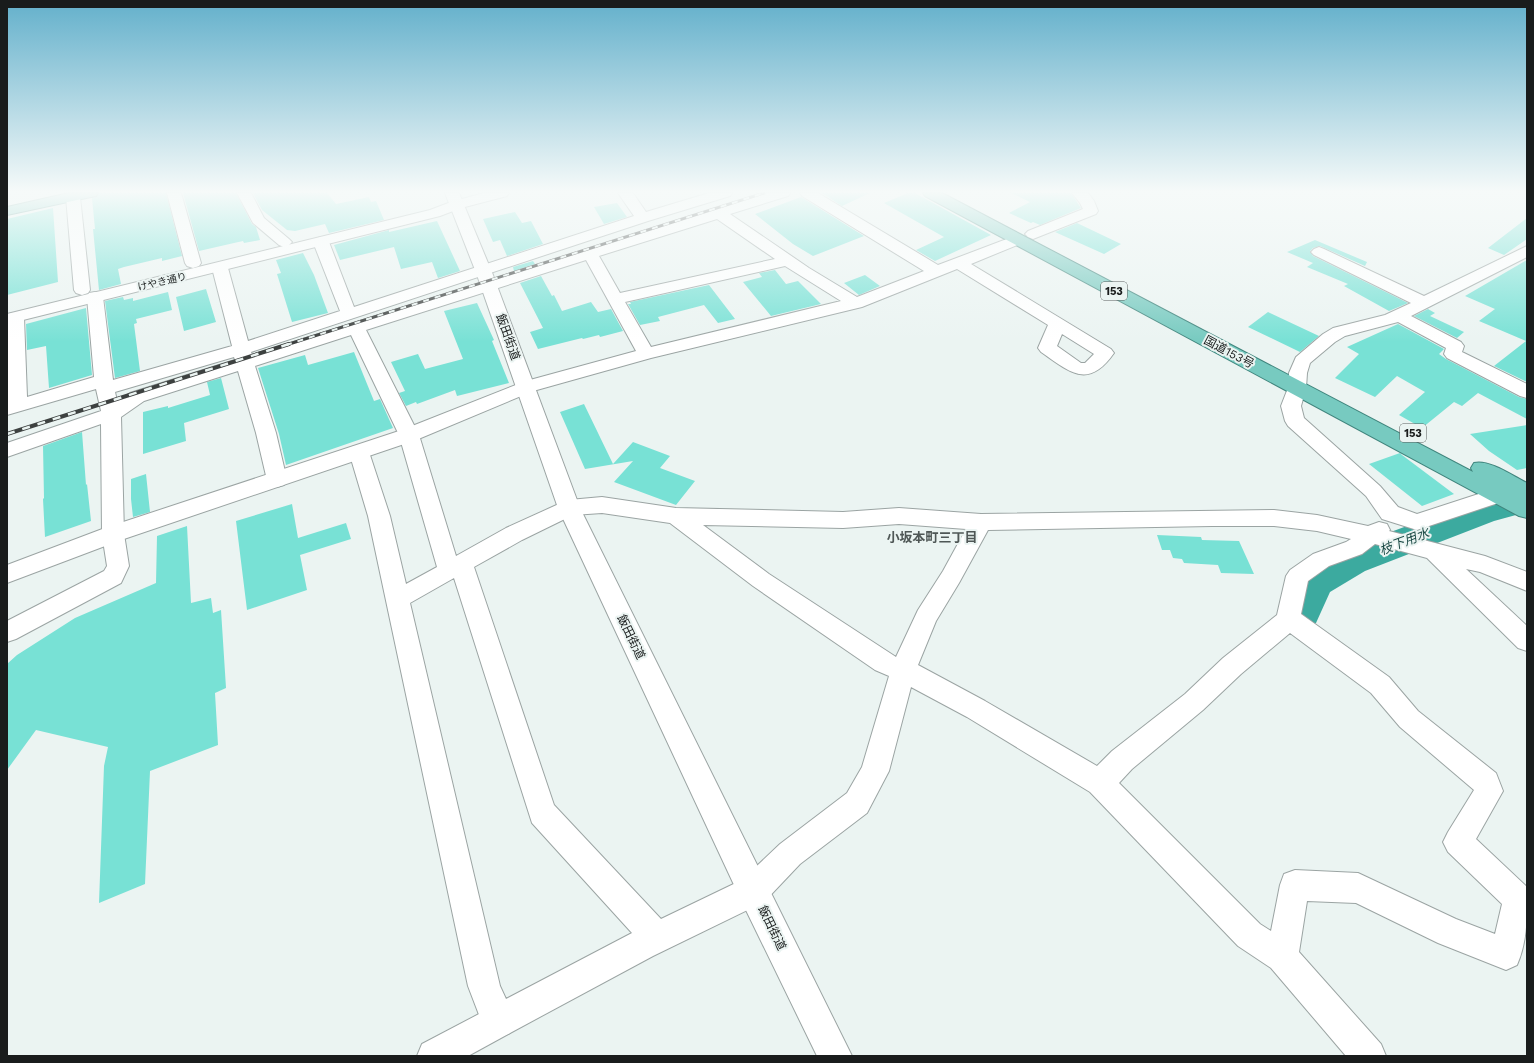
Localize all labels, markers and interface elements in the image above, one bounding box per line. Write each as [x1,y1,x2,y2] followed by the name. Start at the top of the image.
[137,271,188,292] street label: けやき通り
[1101,282,1127,300] road number: 153
[493,312,523,362] street label: 飯田街道
[1202,333,1256,371] street label: 国道153号
[1400,424,1426,442] road number: 153
[1377,524,1433,558] water label: 枝下用水
[886,530,978,545] district label: 小坂本町三丁目
[614,612,648,662] street label: 飯田街道
[755,903,789,953] street label: 飯田街道

